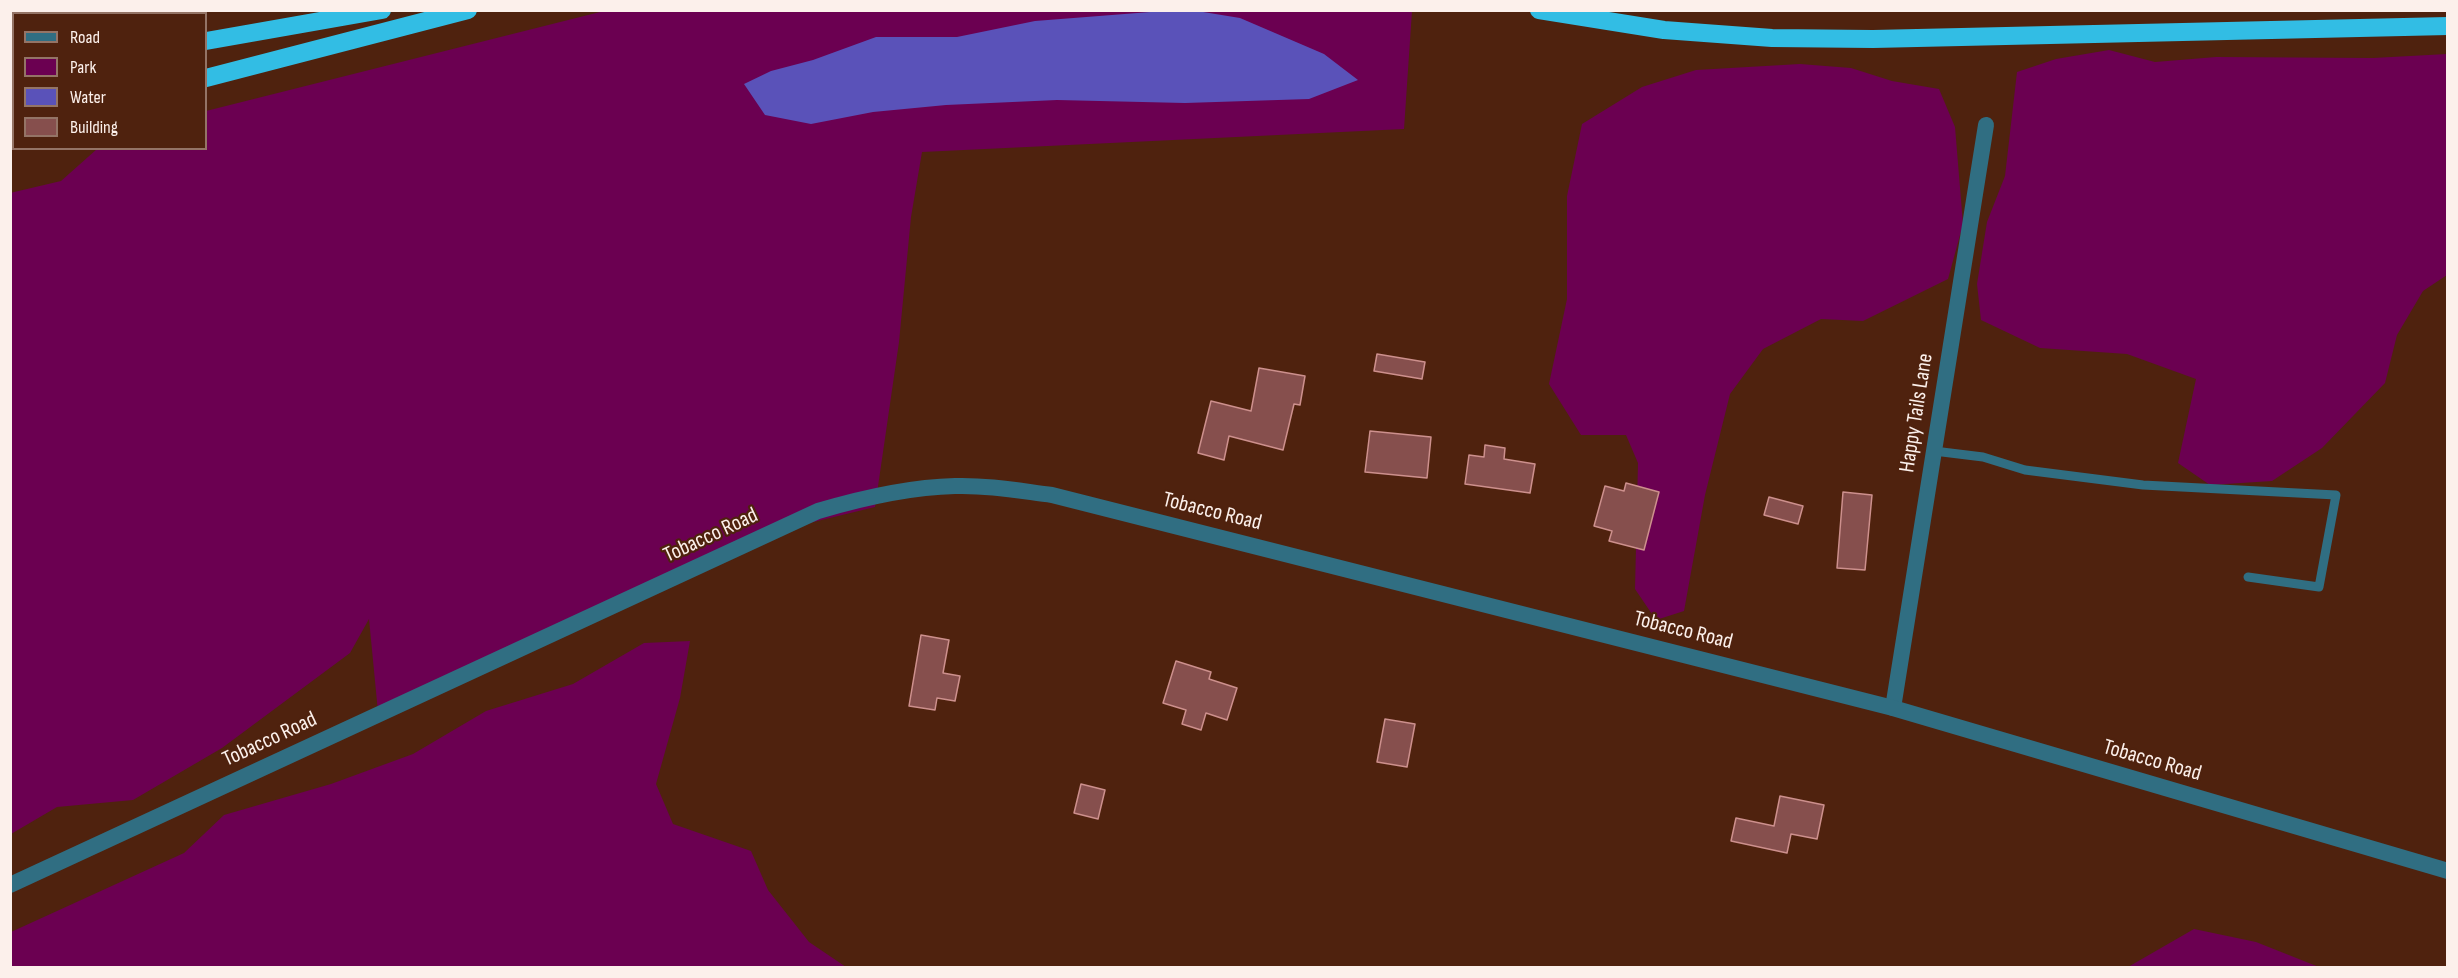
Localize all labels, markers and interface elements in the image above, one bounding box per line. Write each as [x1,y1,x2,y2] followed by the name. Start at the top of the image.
[12,12,207,150] legend
[70,27,100,48] text: Road
[70,57,96,78] text: Park
[70,87,106,108] text: Water
[70,117,118,138] text: Building
[1895,352,1939,474] street label: Happy Tails Lane
[1160,487,1264,537] street label: Tobacco Road
[660,503,762,569] street label: Tobacco Road
[1631,606,1735,656] street label: Tobacco Road
[219,707,321,773] street label: Tobacco Road
[2100,734,2204,788] street label: Tobacco Road

